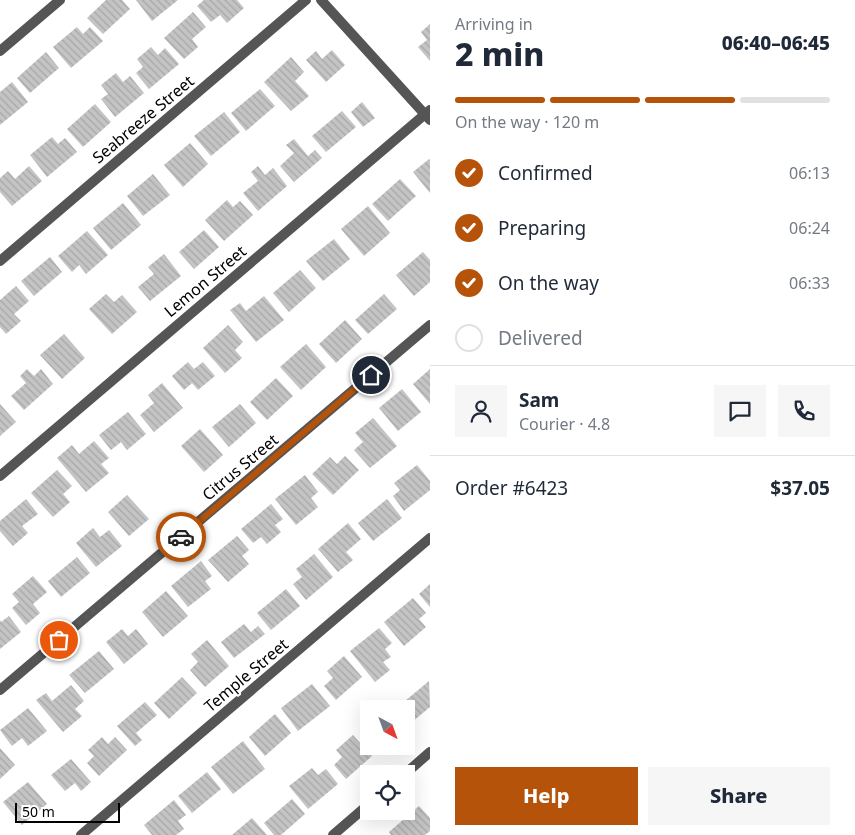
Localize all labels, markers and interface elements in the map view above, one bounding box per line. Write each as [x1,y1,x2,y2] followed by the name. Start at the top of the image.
[455,13,533,35] text: Arriving in
[722,30,830,56] text: 06:40–06:45
[455,32,544,75] text: 2 min
[88,70,199,168] street label: Seabreeze Street
[455,111,599,133] text: On the way · 120 m
[455,159,483,187] icon: check
[498,160,593,186] text: Confirmed
[789,162,830,184] text: 06:13
[455,214,483,242] icon: check
[498,215,586,241] text: Preparing
[789,217,830,239] text: 06:24
[159,240,251,322] street label: Lemon Street
[455,269,483,297] icon: check
[498,270,599,296] text: On the way
[789,272,830,294] text: 06:33
[498,325,583,351] text: Delivered
[350,354,392,396] pin
[357,361,385,389] icon: home
[455,385,507,437] button: person
[714,385,766,437] button: chat
[778,385,830,437] button: phone
[519,387,559,413] text: Sam
[519,413,610,435] text: Courier · 4.8
[197,429,283,505] street label: Citrus Street
[455,475,568,501] text: Order #6423
[770,475,830,501] text: $37.05
[156,512,206,562] courier
[167,523,195,551] icon: car
[38,619,80,661] pin
[45,626,73,654] icon: bag
[199,633,293,717] street label: Temple Street
[360,700,415,755] north arrow
[360,700,415,820] map controls
[360,765,415,820] button: locate
[455,767,638,825] button: Help
[648,767,830,825] button: Share
[15,800,120,823] scale bar
[22,802,55,821] text: 50 m

